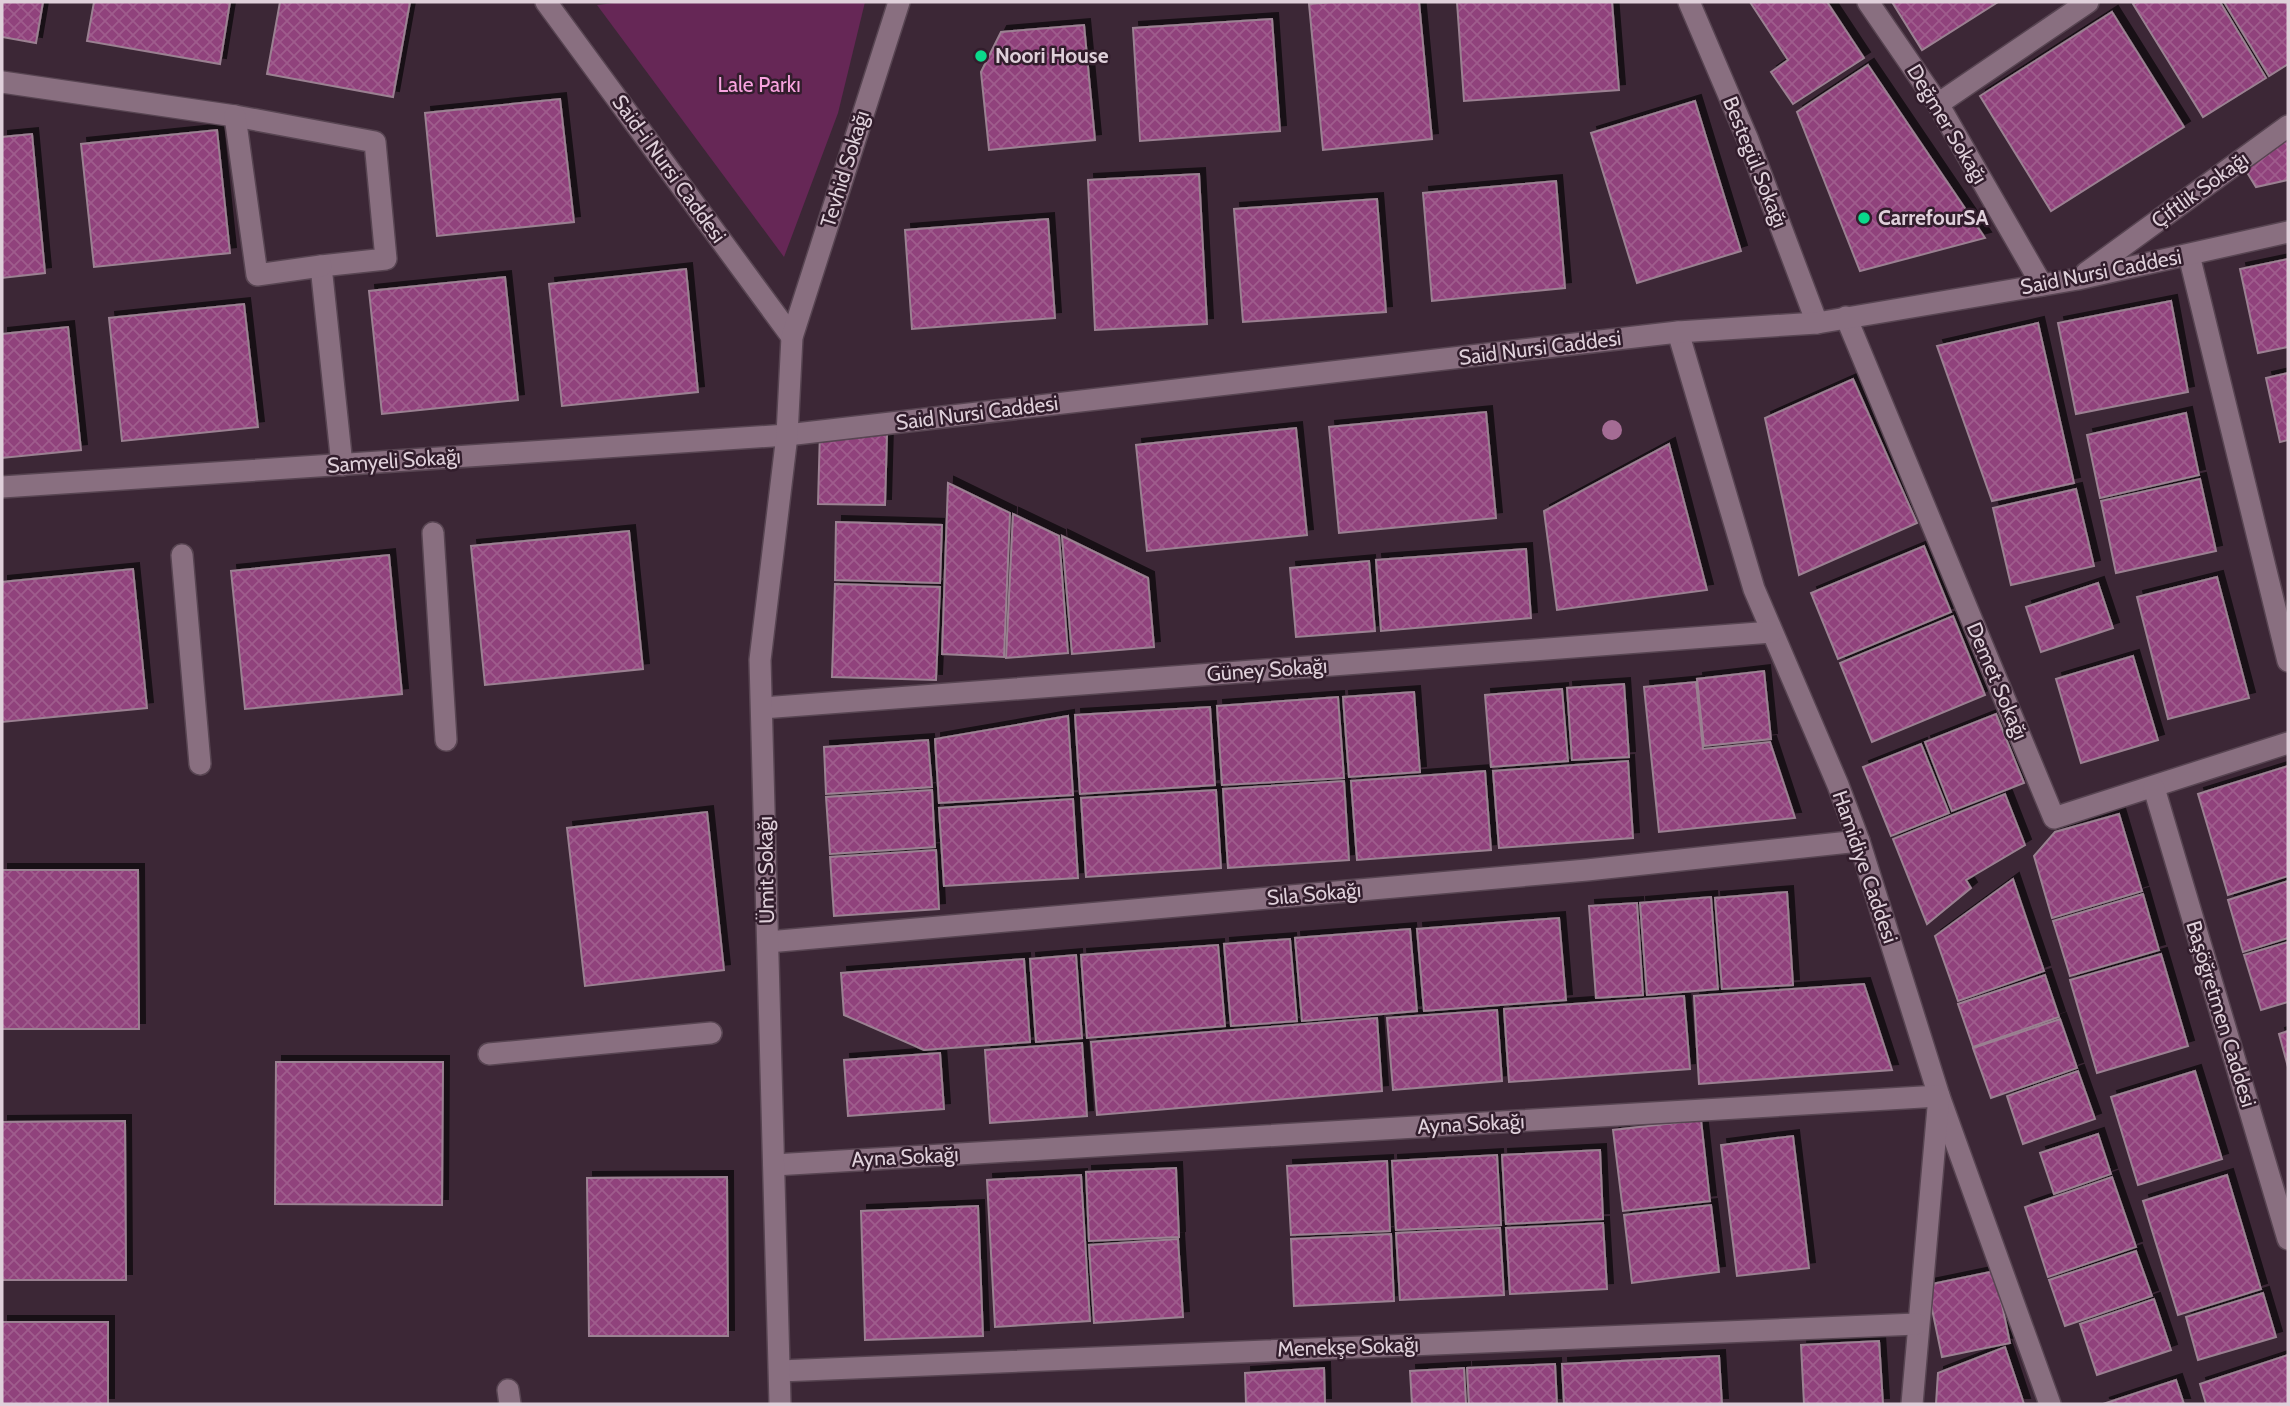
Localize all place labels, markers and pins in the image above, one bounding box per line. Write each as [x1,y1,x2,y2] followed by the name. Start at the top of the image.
[995,43,1109,68] place label: Noori House
[973,48,989,64] marker: Noori House
[1878,205,1989,230] place label: CarrefourSA
[1856,210,1872,226] marker: CarrefourSA

